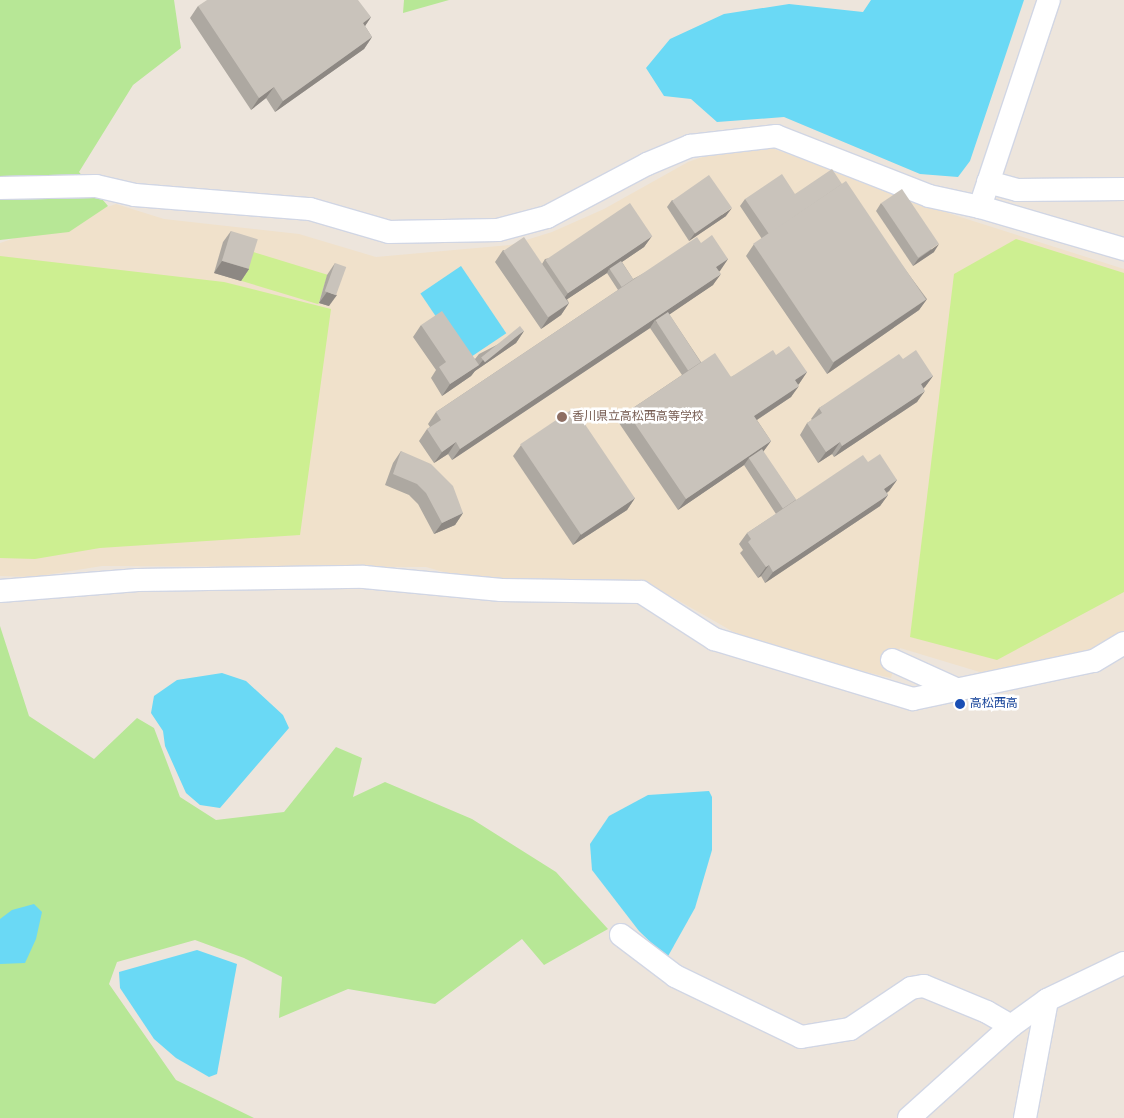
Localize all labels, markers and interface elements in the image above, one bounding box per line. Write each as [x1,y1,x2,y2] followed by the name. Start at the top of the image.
[572,410,704,424] place label: 香川県立高松西高等学校
[556,411,568,423] marker: 香川県立高松西高等学校
[970,697,1018,711] place label: 高松西高
[954,698,966,710] marker: 高松西高

